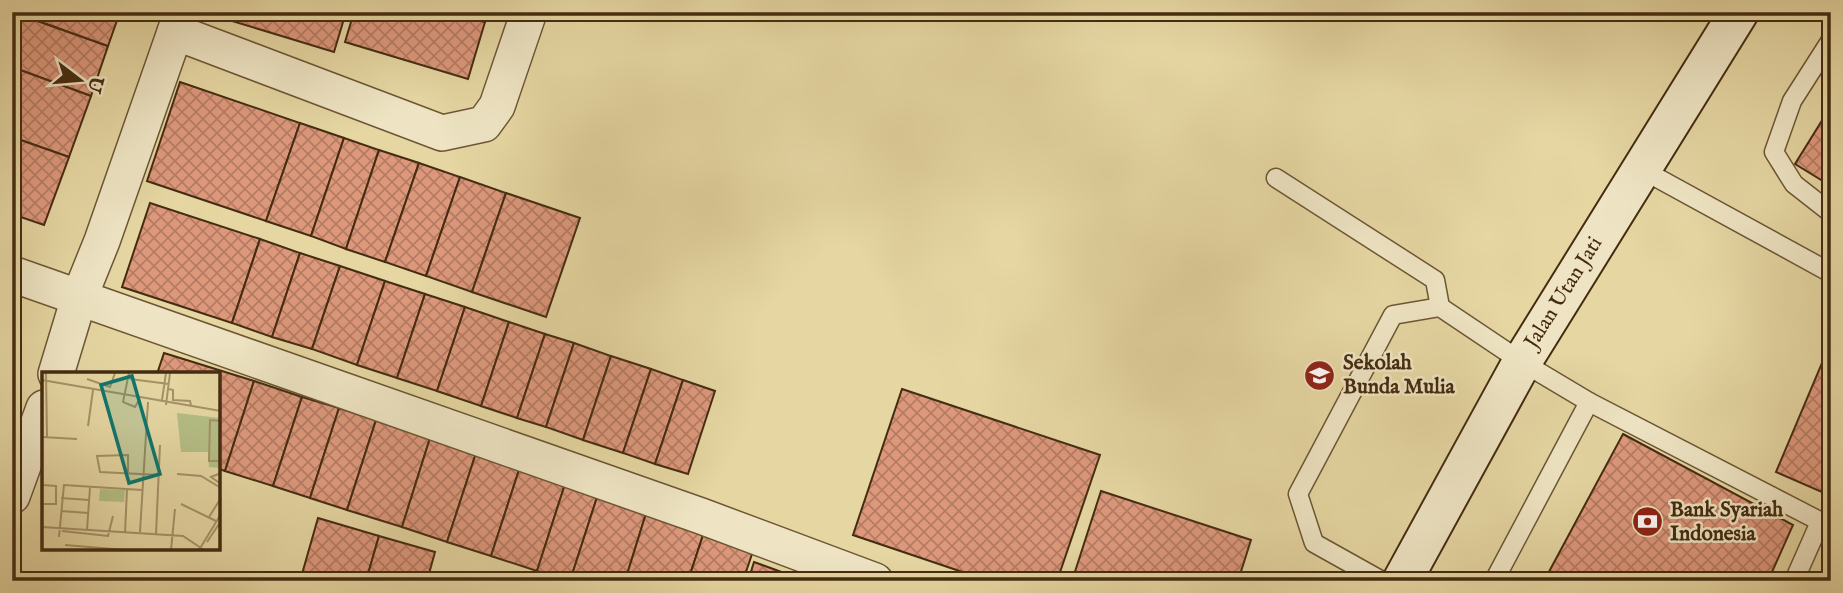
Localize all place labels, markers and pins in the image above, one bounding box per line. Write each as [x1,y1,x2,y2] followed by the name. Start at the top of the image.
[1343,350,1456,401] place label: Sekolah Bunda Mulia
[1303,358,1337,392] school or university icon: Sekolah Bunda Mulia
[1670,497,1784,548] place label: Bank Syariah Indonesia
[1630,505,1664,539] bank icon: Bank Syariah Indonesia

